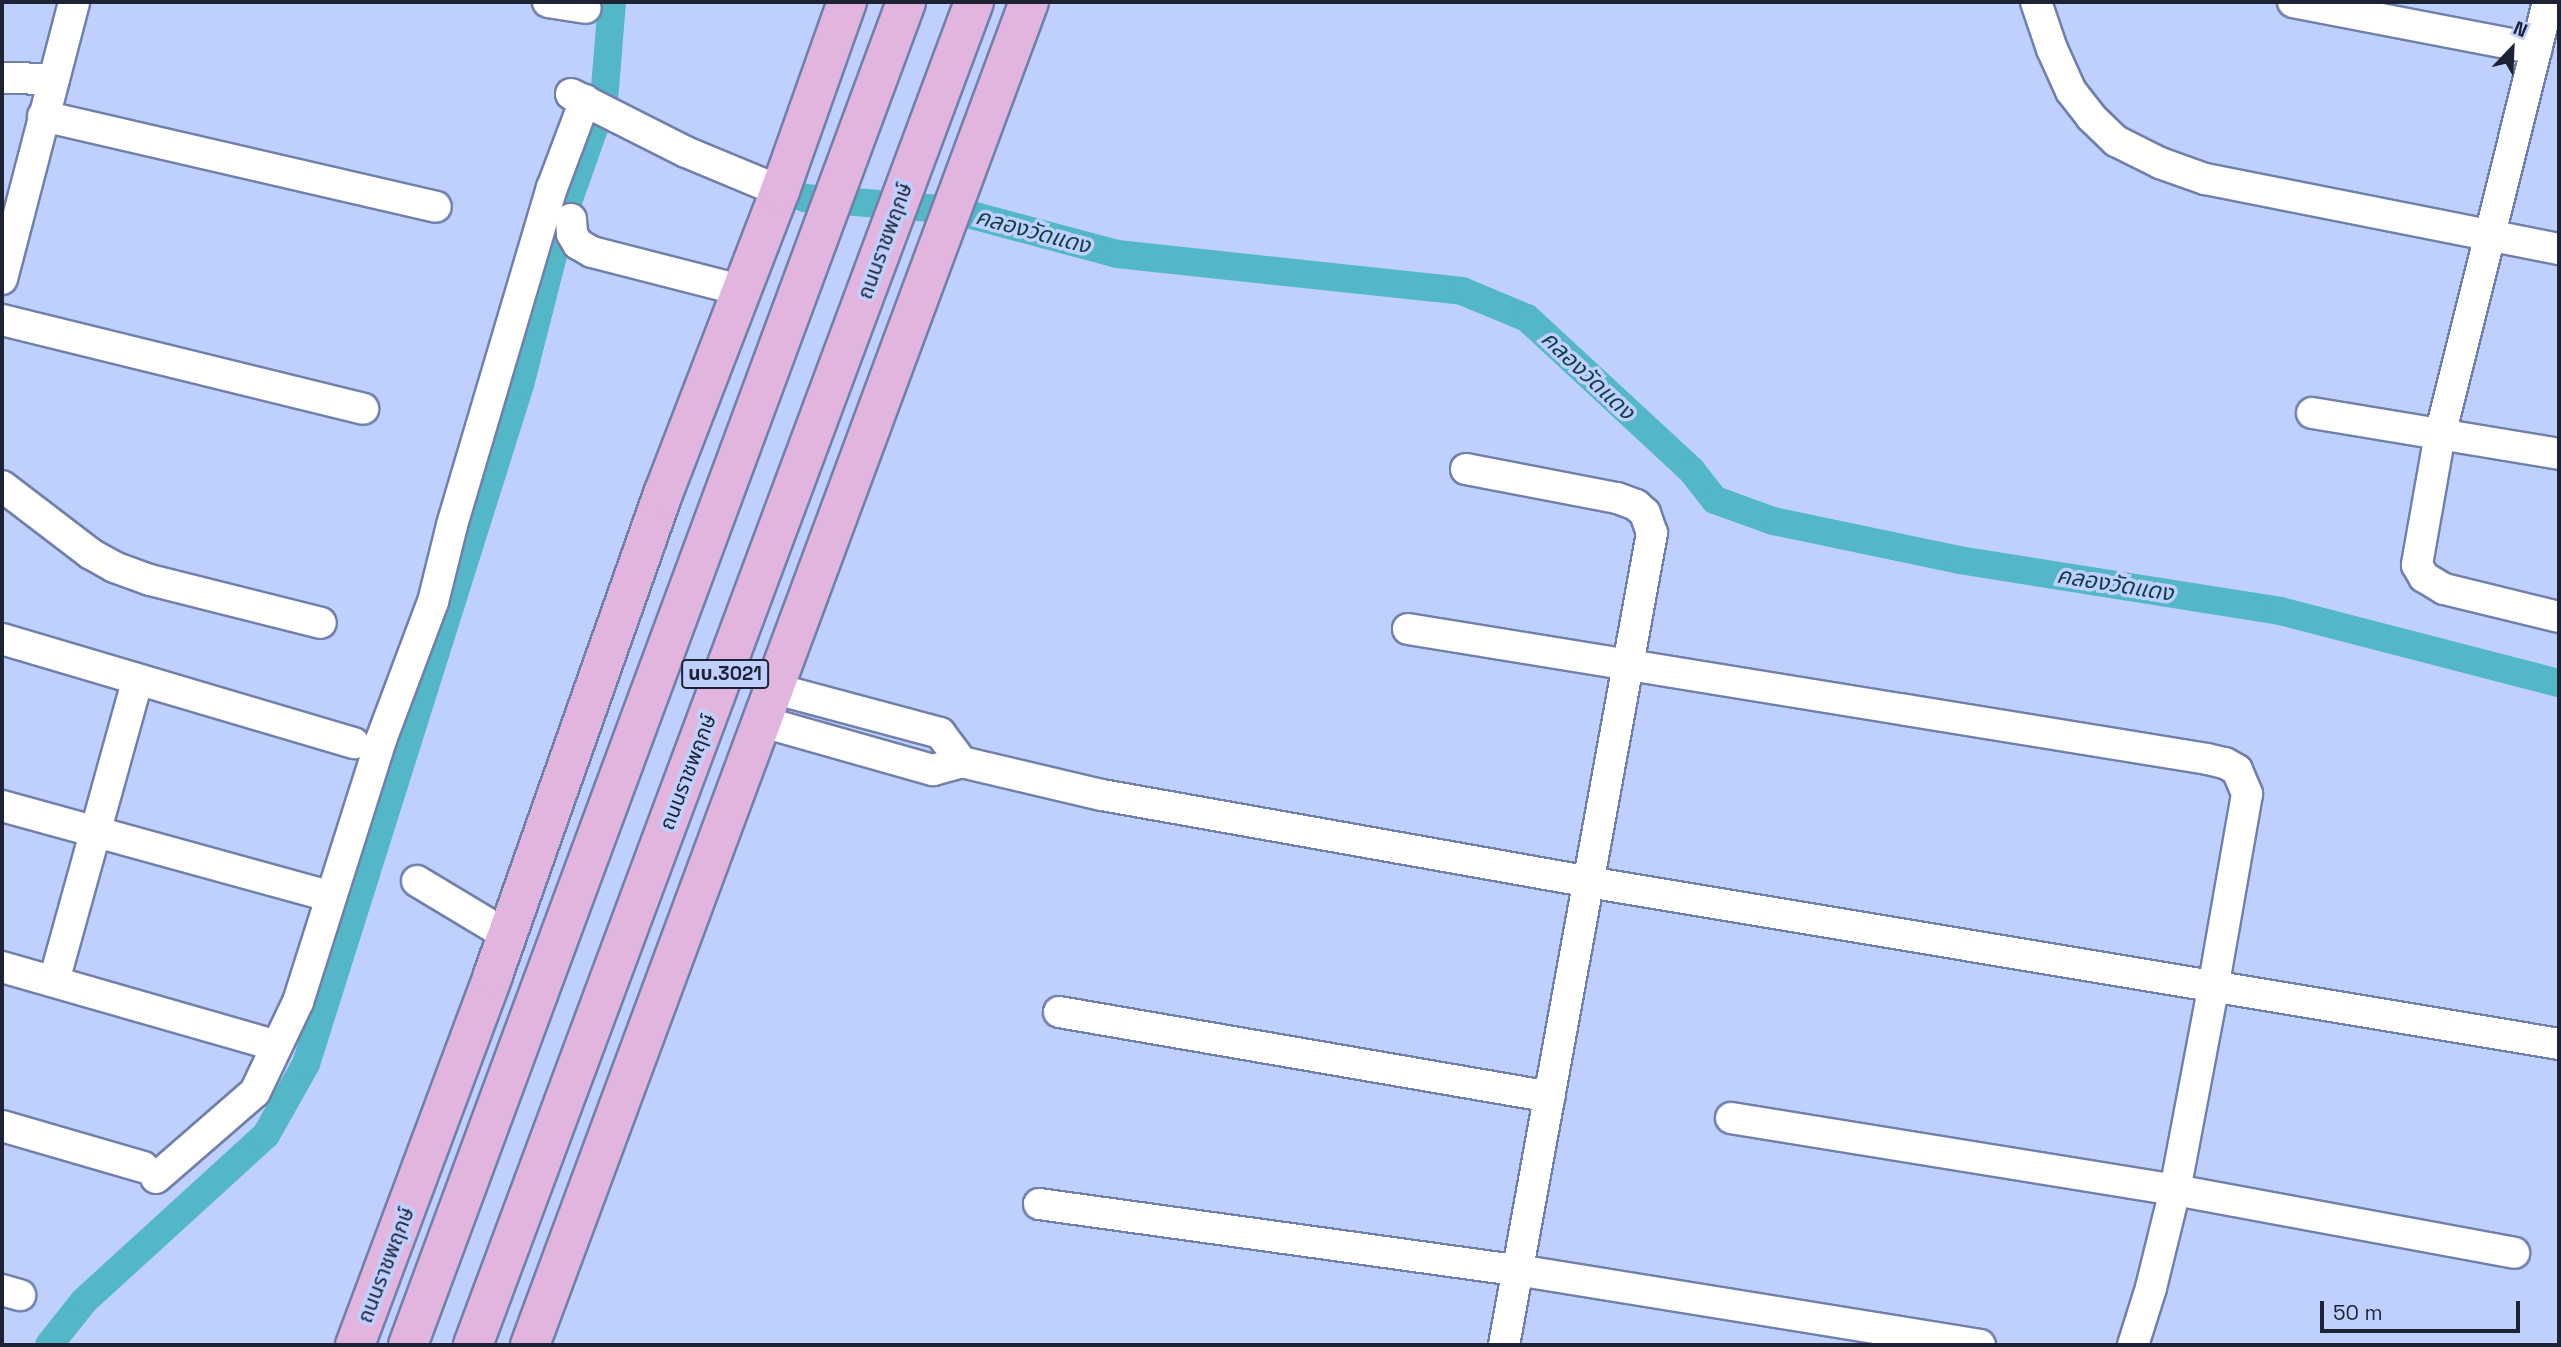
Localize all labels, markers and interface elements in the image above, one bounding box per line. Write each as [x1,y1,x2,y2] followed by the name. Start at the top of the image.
[2477,14,2547,84] north arrow
[2510,15,2531,43] text: N
[852,179,918,303] street label: ถนนราชพฤกษ์
[973,202,1093,260] water label: คลองวัดแดง
[1536,325,1640,425] water label: คลองวัดแดง
[2055,561,2175,607] water label: คลองวัดแดง
[680,659,770,690] road number: นบ.3021
[654,711,722,833] street label: ถนนราชพฤกษ์
[352,1204,420,1326] street label: ถนนราชพฤกษ์
[2323,1288,2522,1332] scale bar
[2333,1299,2383,1326] text: 50 m

